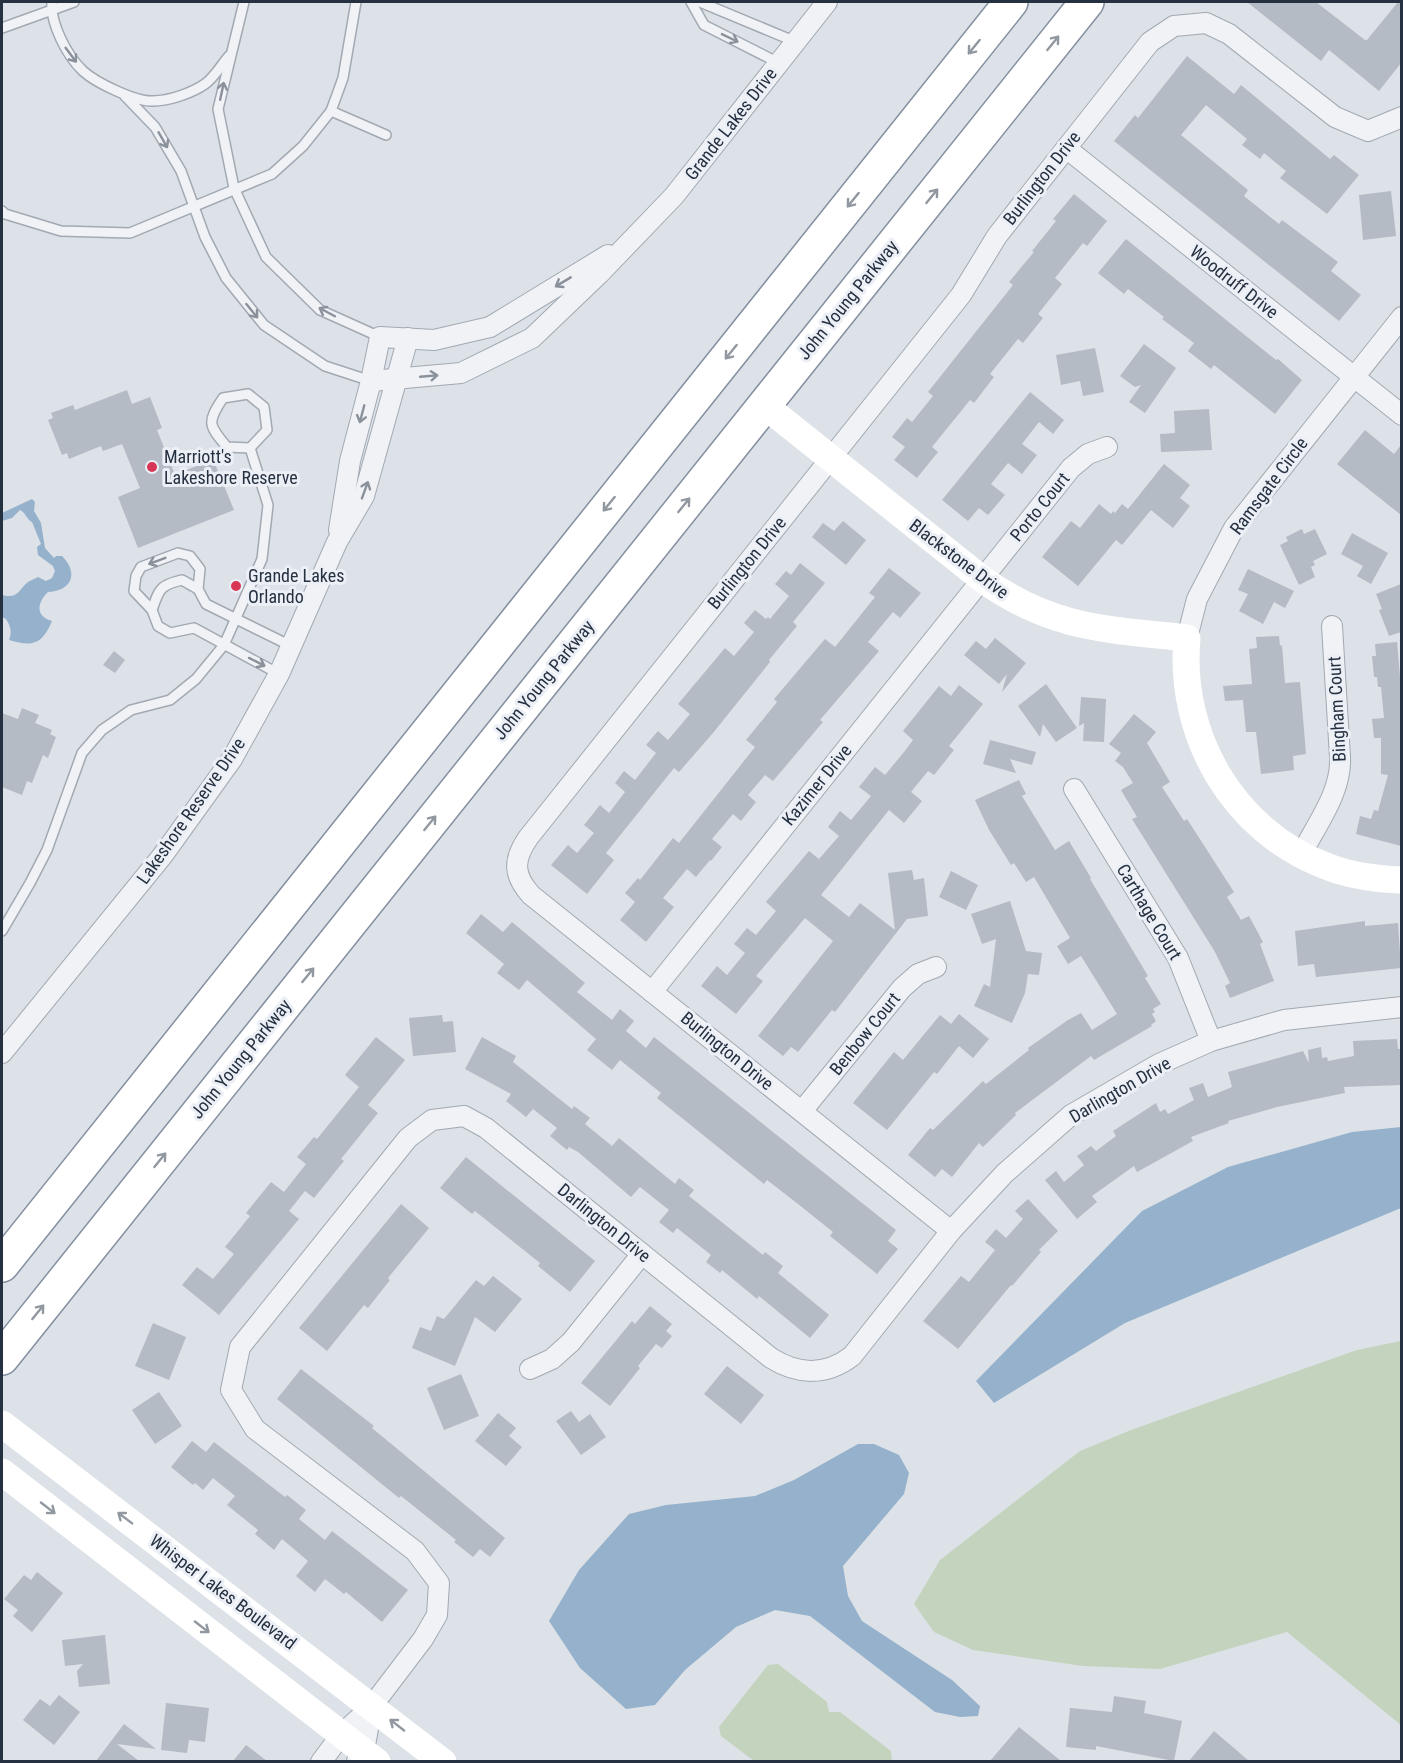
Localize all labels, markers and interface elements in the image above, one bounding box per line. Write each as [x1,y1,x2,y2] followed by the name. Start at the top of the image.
[721,32,739,44] one-way arrow
[1047,36,1060,52] one-way arrow
[968,39,981,55] one-way arrow
[65,47,77,63] one-way arrow
[680,63,781,184] street label: Grande Lakes Drive
[217,81,228,101] one-way arrow
[999,127,1085,229] street label: Burlington Drive
[157,131,169,148] one-way arrow
[925,188,938,204] one-way arrow
[846,191,859,207] one-way arrow
[793,235,902,364] street label: John Young Parkway
[1186,241,1283,323] street label: Woodruff Drive
[554,276,571,289] one-way arrow
[246,303,259,319] one-way arrow
[319,306,336,318] one-way arrow
[724,344,738,359] one-way arrow
[419,370,439,381] one-way arrow
[356,404,368,423] one-way arrow
[1225,433,1312,538] street label: Ramsgate Circle
[164,446,298,488] place label: Marriott's Lakeshore Reserve
[145,460,159,474] marker: Marriott's Lakeshore Reserve
[1006,468,1074,545] street label: Porto Court
[361,481,372,500] one-way arrow
[603,496,616,512] one-way arrow
[678,497,691,513] one-way arrow
[703,512,790,613] street label: Burlington Drive
[906,515,1013,603] street label: Blackstone Drive
[148,557,166,568] one-way arrow
[248,565,344,607] place label: Grande Lakes Orlando
[229,579,243,593] marker: Grande Lakes Orlando
[489,615,598,744] street label: John Young Parkway
[1323,656,1350,762] street label: Bingham Court
[247,657,265,668] one-way arrow
[132,734,249,888] street label: Lakeshore Reserve Drive
[778,740,856,829] street label: Kazimer Drive
[423,815,436,831] one-way arrow
[1113,860,1186,963] street label: Carthage Court
[301,968,315,983] one-way arrow
[825,988,904,1079] street label: Benbow Court
[186,994,295,1123] street label: John Young Parkway
[677,1007,778,1094] street label: Burlington Drive
[1065,1052,1174,1127] street label: Darlington Drive
[153,1152,166,1168] one-way arrow
[554,1179,655,1266] street label: Darlington Drive
[31,1305,45,1320] one-way arrow
[39,1501,55,1514] one-way arrow
[117,1511,133,1524] one-way arrow
[146,1530,301,1654] street label: Whisper Lakes Boulevard
[194,1620,210,1633] one-way arrow
[389,1719,405,1732] one-way arrow

